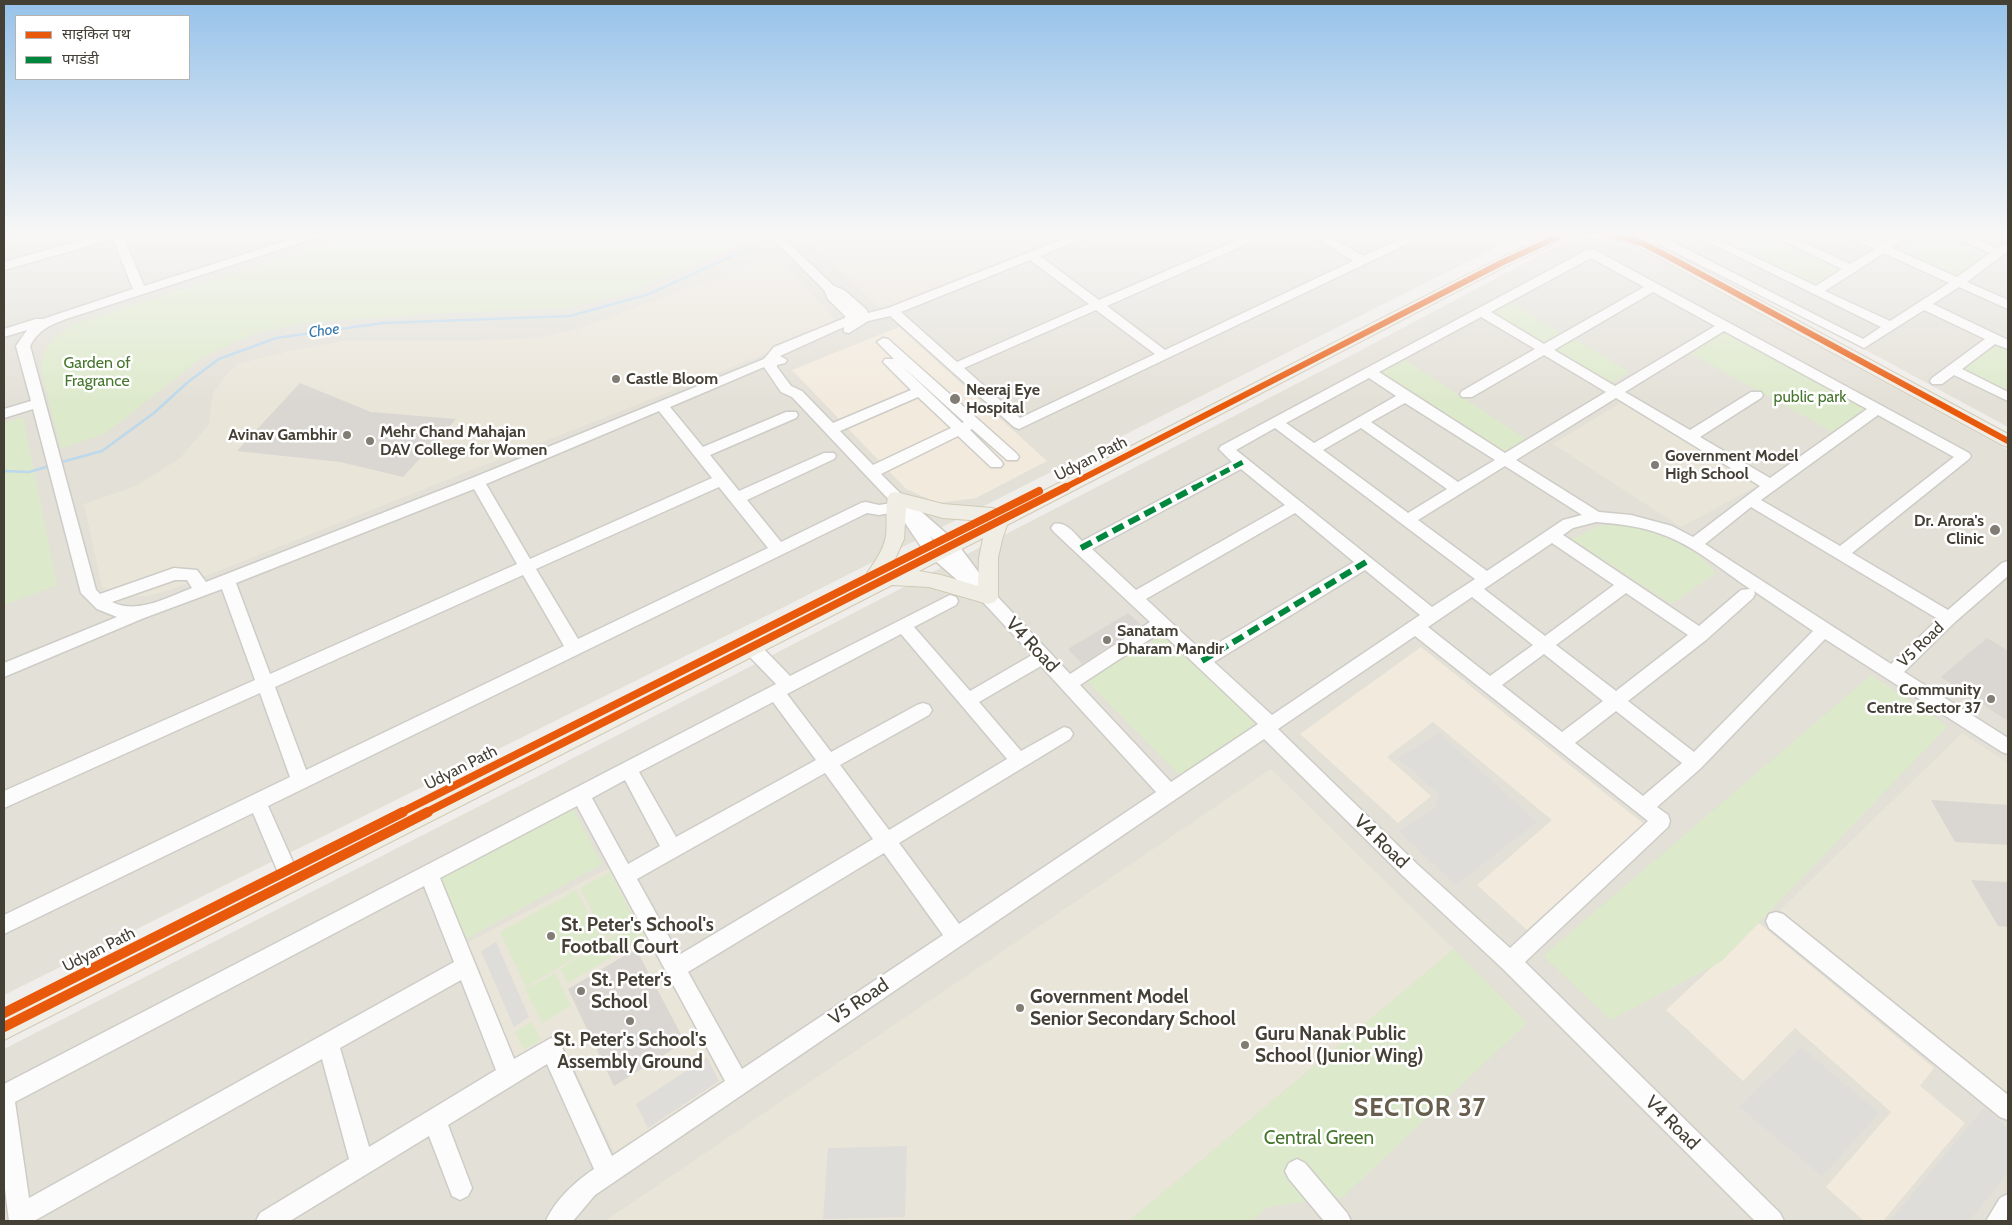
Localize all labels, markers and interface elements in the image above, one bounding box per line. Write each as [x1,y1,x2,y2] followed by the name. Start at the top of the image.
[15,15,190,80] legend
[62,25,130,43] text: साइकिल पथ
[62,50,99,68] text: पगडंडी
[308,320,340,342] water label: Choe
[64,353,130,391] park label: Garden of Fragrance
[626,369,718,389] place label: Castle Bloom
[610,373,622,385] marker: Castle Bloom
[966,380,1040,418] place label: Neeraj Eye Hospital
[1773,387,1847,407] park label: public park
[948,392,962,406] marker: Neeraj Eye Hospital
[380,422,547,460] place label: Mehr Chand Mahajan DAV College for Women
[228,425,337,445] place label: Avinav Gambhir
[341,429,353,441] marker: Avinav Gambhir
[1051,433,1131,485] street label: Udyan Path
[364,435,376,447] marker: Mehr Chand Mahajan DAV College for Women
[1665,446,1798,484] place label: Government Model High School
[1649,459,1661,471] marker: Government Model High School
[1914,511,1984,549] place label: Dr. Arora's Clinic
[1988,523,2002,537] marker: Dr. Arora's Clinic
[1001,613,1063,677] street label: V4 Road
[1894,618,1948,672] street label: V5 Road
[1117,621,1224,659] place label: Sanatam Dharam Mandir
[1101,634,1113,646] marker: Sanatam Dharam Mandir
[1867,680,1981,718] place label: Community Centre Sector 37
[1985,693,1997,705] marker: Community Centre Sector 37
[421,742,501,794] street label: Udyan Path
[1349,810,1413,874] street label: V4 Road
[561,914,714,958] place label: St. Peter's School's Football Court
[59,924,139,976] street label: Udyan Path
[545,930,557,942] marker: St. Peter's School's Football Court
[591,969,672,1013] place label: St. Peter's School
[825,974,893,1030] street label: V5 Road
[575,985,587,997] marker: St. Peter's School
[1030,986,1236,1030] place label: Government Model Senior Secondary School
[1014,1002,1026,1014] marker: Government Model Senior Secondary School
[624,1015,636,1027] marker: St. Peter's School's Assembly Ground
[1255,1023,1423,1067] place label: Guru Nanak Public School (Junior Wing)
[554,1029,706,1073] place label: St. Peter's School's Assembly Ground
[1239,1039,1251,1051] marker: Guru Nanak Public School (Junior Wing)
[1640,1091,1704,1155] street label: V4 Road
[1353,1094,1487,1124] district label: SECTOR 37
[1264,1127,1374,1149] park label: Central Green

